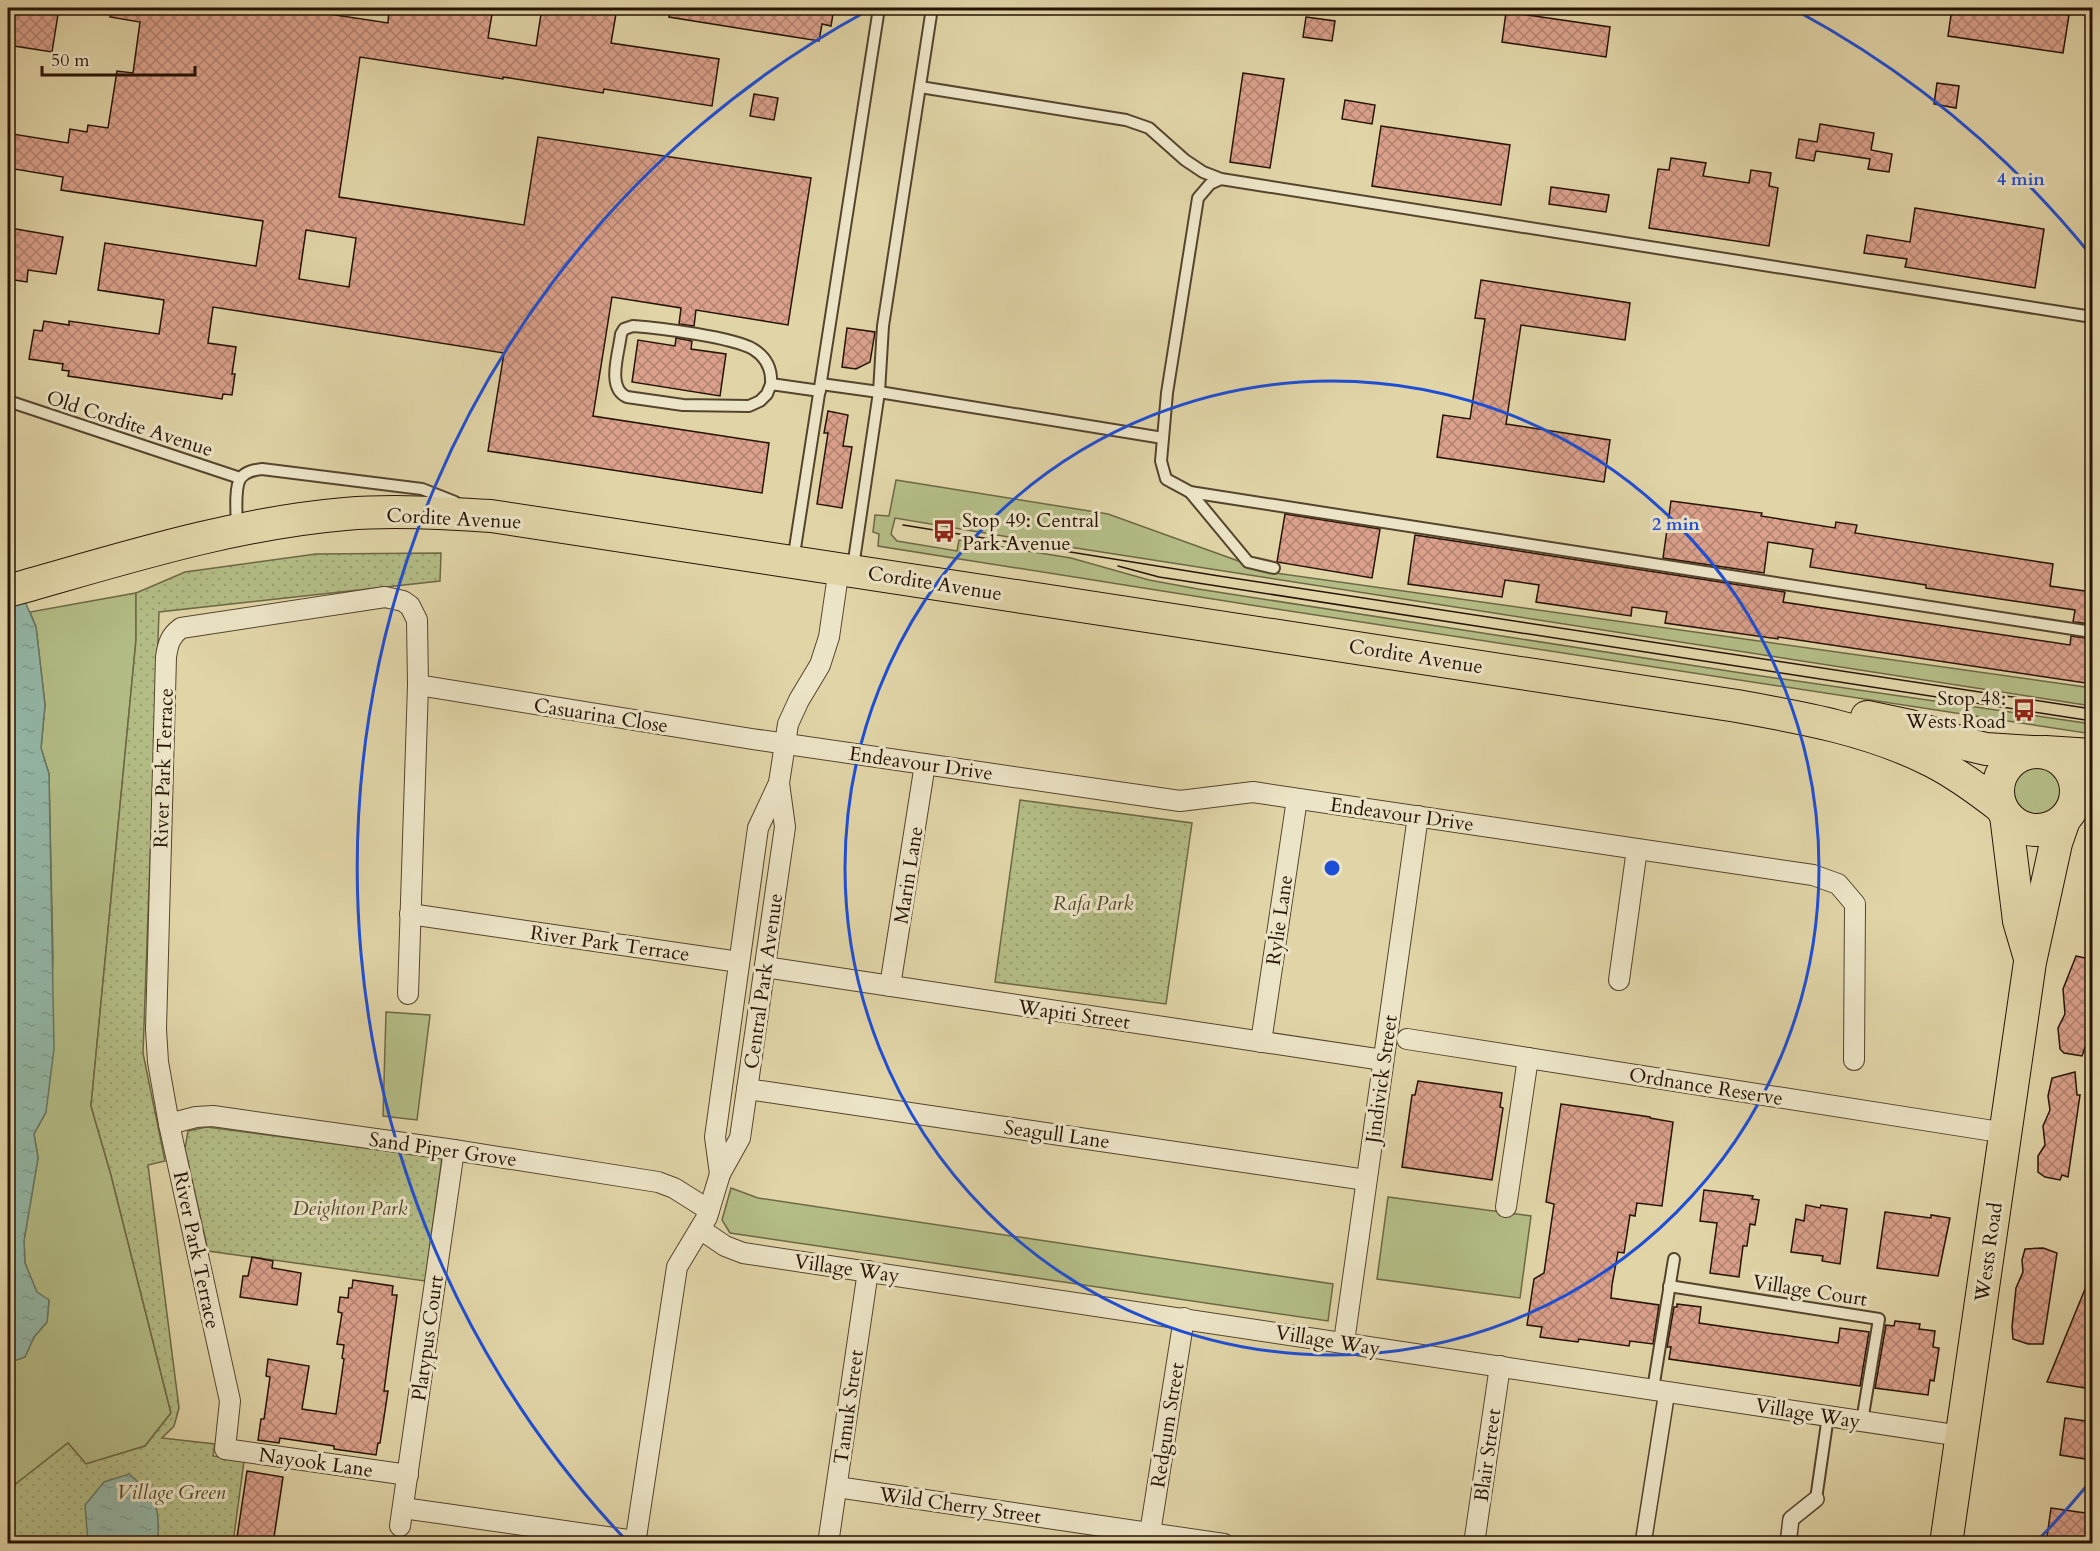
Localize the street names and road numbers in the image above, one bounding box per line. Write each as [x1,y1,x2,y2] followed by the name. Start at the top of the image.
[43,384,217,463] street label: Old Cordite Avenue
[386,501,522,536] street label: Cordite Avenue
[866,560,1004,607] street label: Cordite Avenue
[1347,633,1485,680] street label: Cordite Avenue
[147,687,180,849] street label: River Park Terrace
[532,692,670,739] street label: Casuarina Close
[847,740,995,787] street label: Endeavour Drive
[1328,791,1476,838] street label: Endeavour Drive
[887,824,930,926] street label: Marin Lane
[1260,873,1299,967] street label: Rylie Lane
[738,891,789,1071] street label: Central Park Avenue
[529,919,691,968] street label: River Park Terrace
[1015,993,1132,1036] street label: Wapiti Street
[1359,1013,1404,1148] street label: Jindivick Street
[1627,1061,1785,1112] street label: Ordnance Reserve
[1002,1114,1112,1155] street label: Seagull Lane
[367,1126,519,1173] street label: Sand Piper Grove
[167,1169,226,1331] street label: River Park Terrace
[1968,1200,2009,1305] street label: Wests Road
[793,1248,902,1289] street label: Village Way
[1751,1268,1870,1313] street label: Village Court
[405,1273,450,1403] street label: Platypus Court
[1273,1319,1383,1362] street label: Village Way
[827,1347,870,1466] street label: Tamuk Street
[1144,1360,1191,1489] street label: Redgum Street
[1753,1392,1863,1435] street label: Village Way
[1468,1406,1507,1503] street label: Blair Street
[257,1441,375,1484] street label: Nayook Lane
[876,1481,1043,1530] street label: Wild Cherry Street

